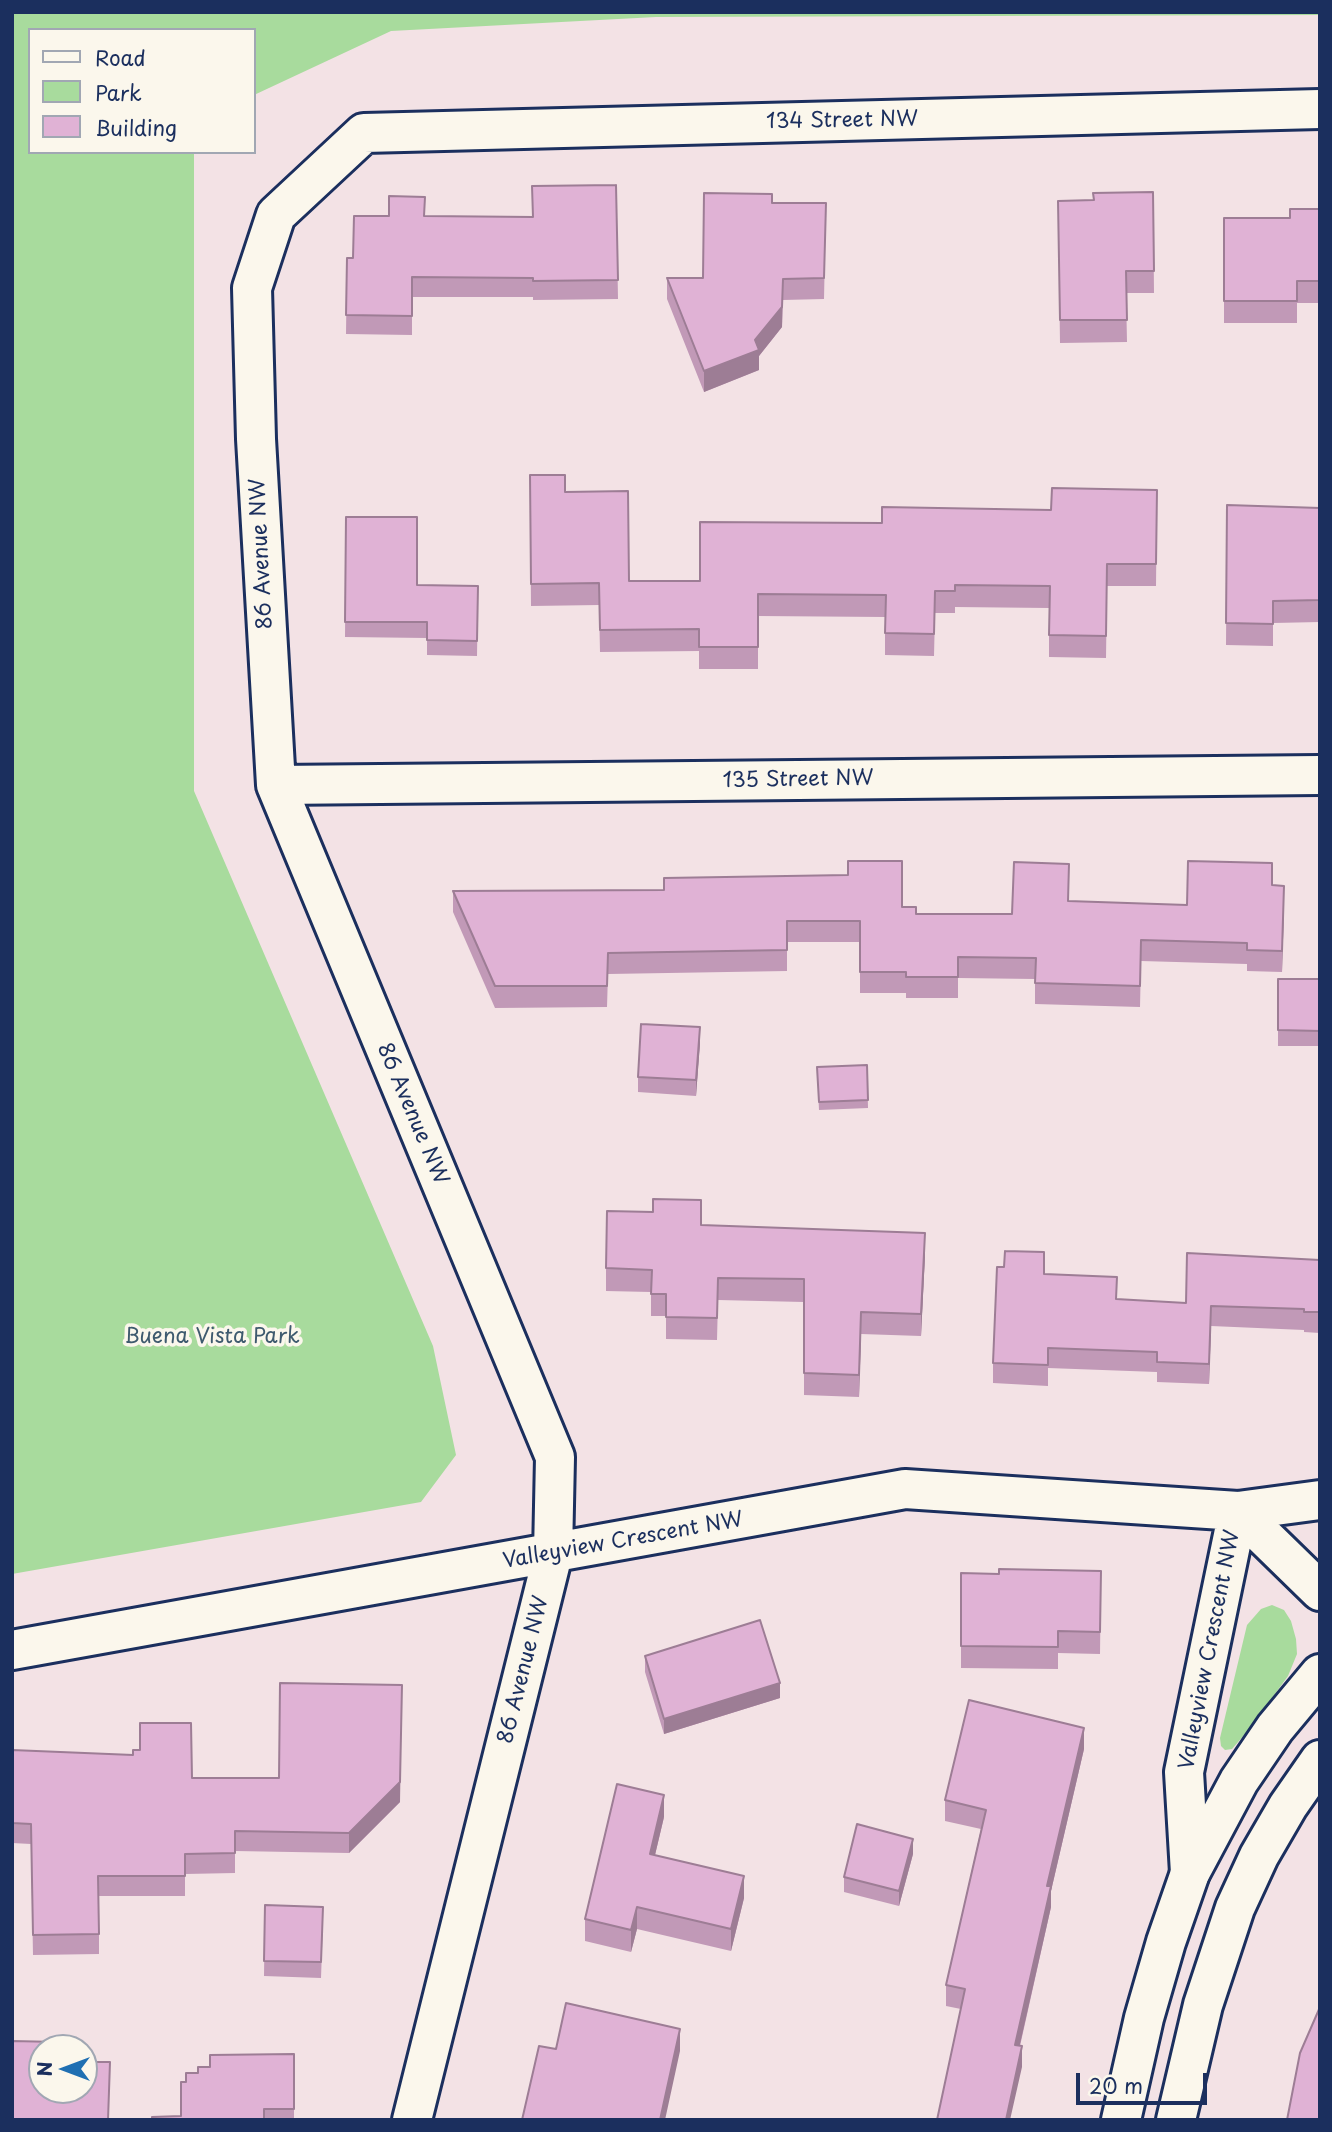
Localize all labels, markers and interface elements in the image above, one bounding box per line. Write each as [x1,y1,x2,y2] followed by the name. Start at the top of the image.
[28,28,256,154] legend
[95,41,146,73] text: Road
[95,76,142,108] text: Park
[766,107,918,135] street label: 134 Street NW
[95,111,177,143] text: Building
[245,478,279,630] street label: 86 Avenue NW
[722,766,874,794] street label: 135 Street NW
[371,1040,453,1188] street label: 86 Avenue NW
[124,1324,300,1350] park label: Buena Vista Park
[501,1507,745,1575] street label: Valleyview Crescent NW
[1174,1528,1246,1772] street label: Valleyview Crescent NW
[494,1594,554,1746] street label: 86 Avenue NW
[28,2034,98,2104] north arrow
[1080,2058,1211,2102] scale bar
[30,2061,58,2077] text: N
[1089,2069,1143,2101] text: 20 m

